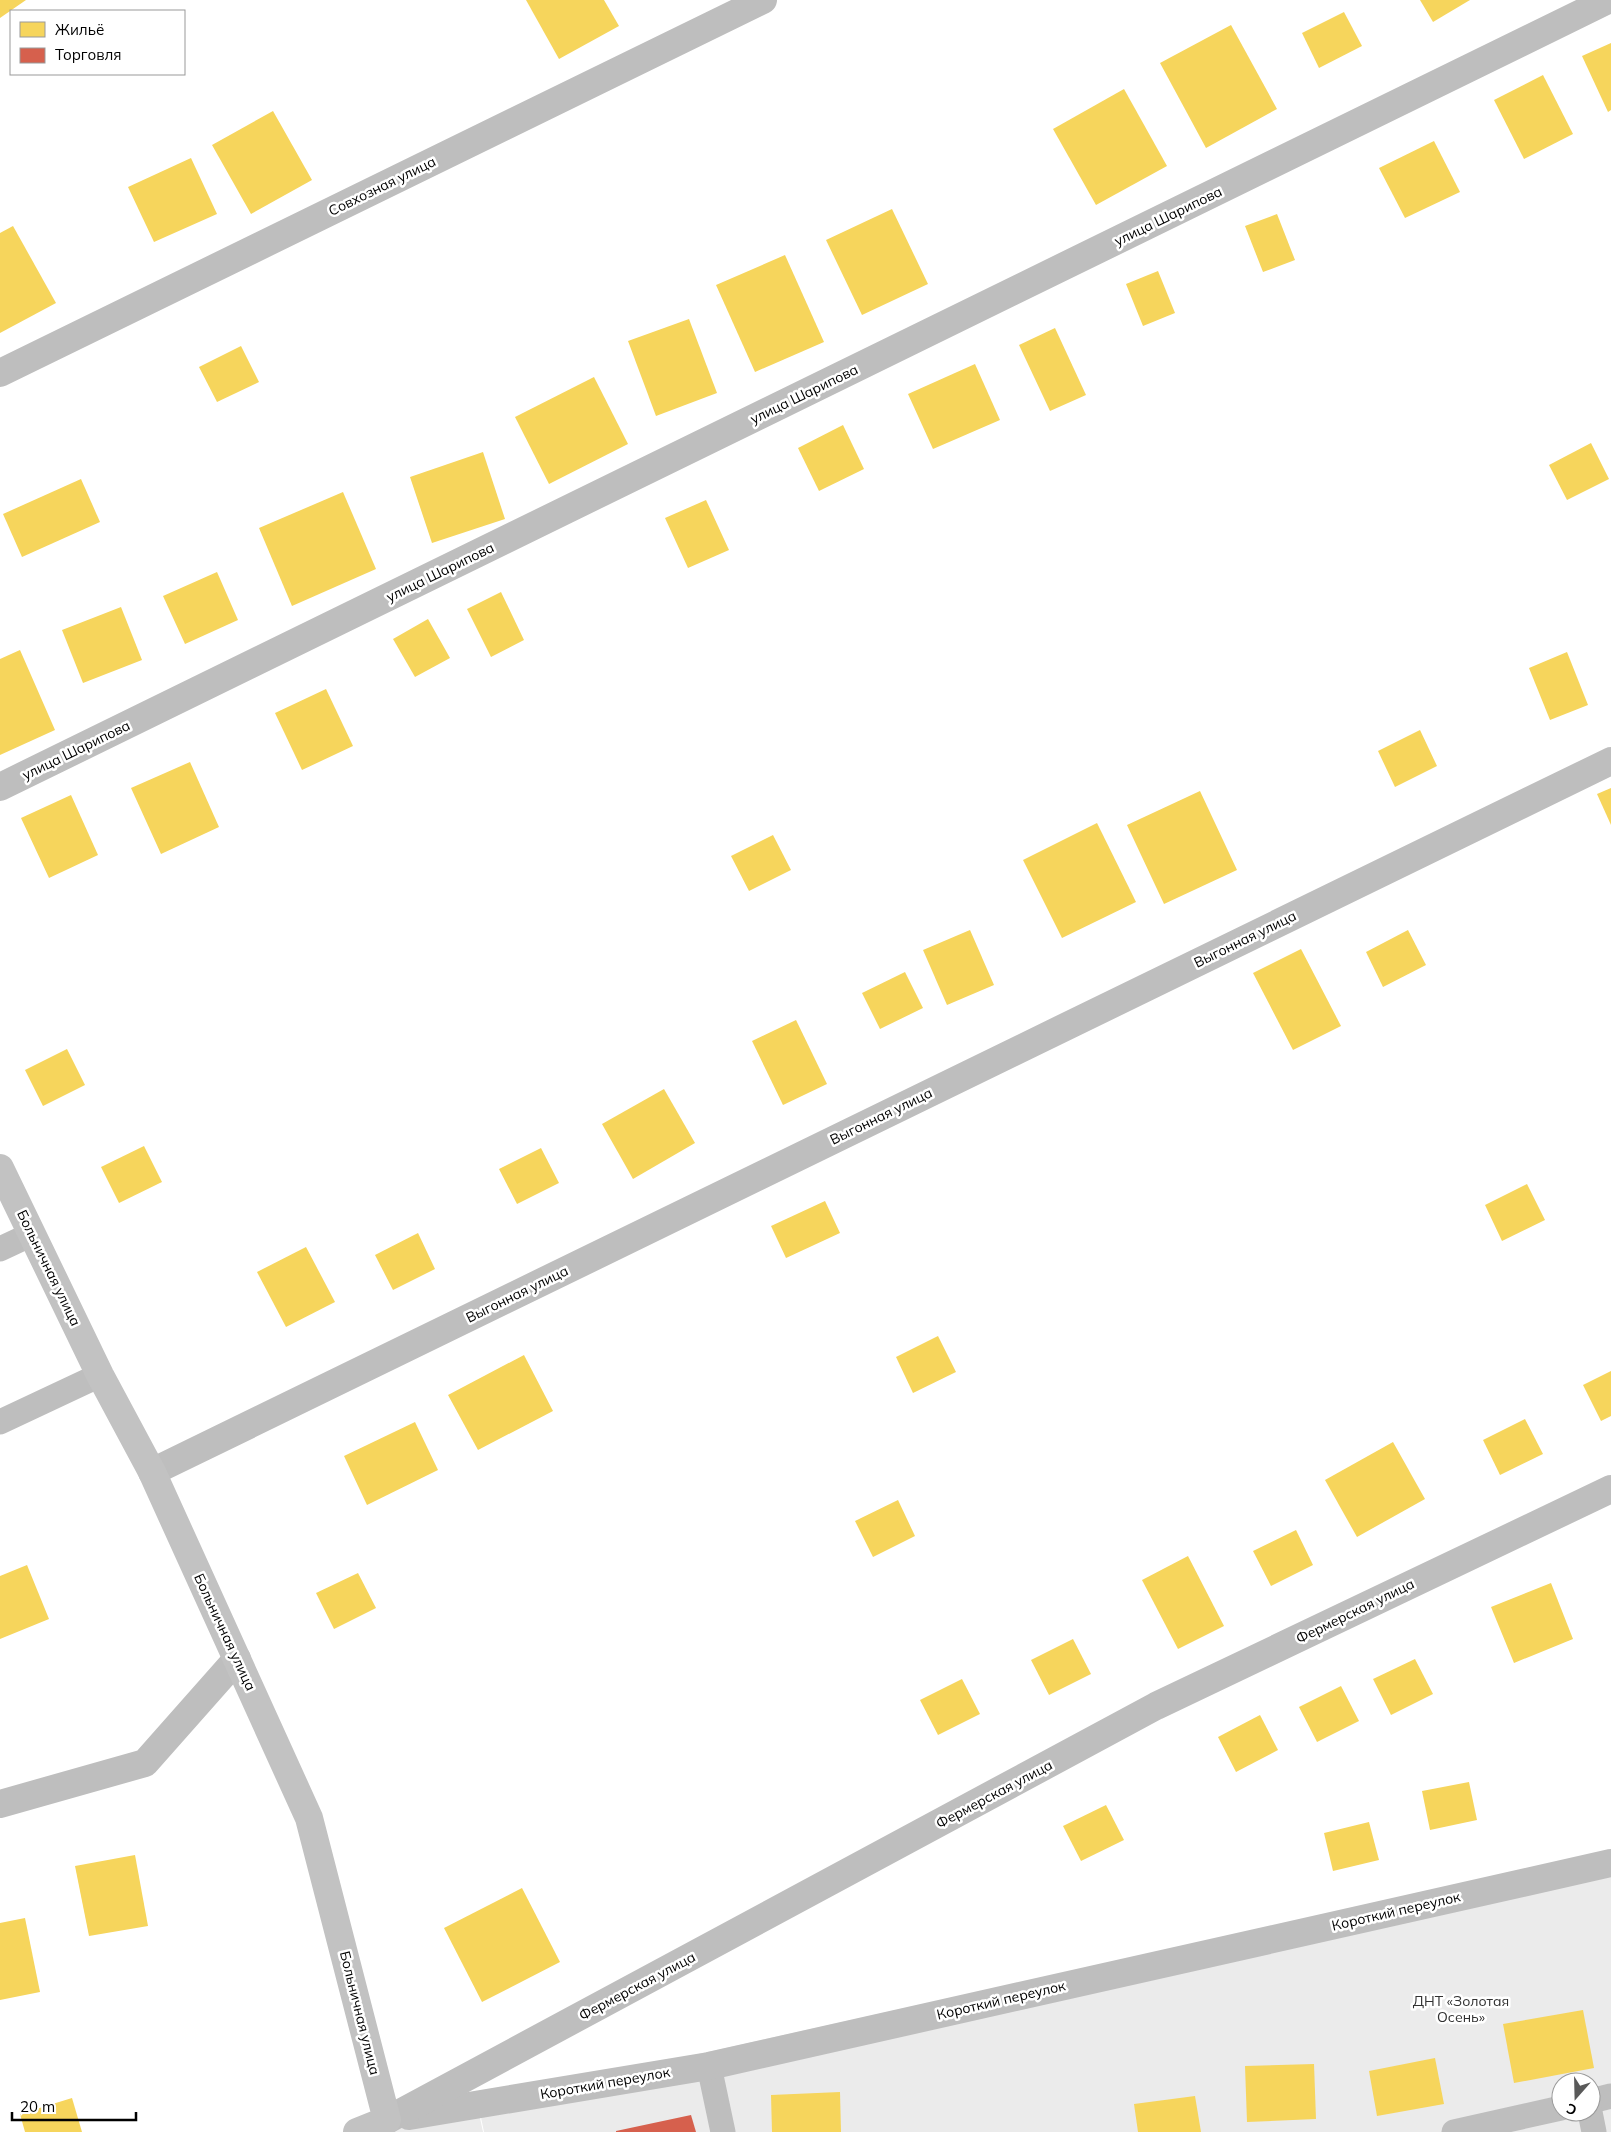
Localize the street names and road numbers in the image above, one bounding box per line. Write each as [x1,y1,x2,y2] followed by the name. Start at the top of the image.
[325,152,439,220] street label: Совхозная улица
[1111,182,1225,250] street label: улица Шарипова
[747,360,861,428] street label: улица Шарипова
[383,538,497,606] street label: улица Шарипова
[19,716,133,784] street label: улица Шарипова
[1191,906,1299,972] street label: Выгонная улица
[827,1083,935,1149] street label: Выгонная улица
[13,1207,85,1329] street label: Больничная улица
[463,1261,571,1327] street label: Выгонная улица
[190,1571,260,1693] street label: Больничная улица
[1293,1575,1417,1647] street label: Фермерская улица
[933,1756,1055,1832] street label: Фермерская улица
[1330,1887,1463,1935] street label: Короткий переулок
[576,1948,698,2024] street label: Фермерская улица
[336,1949,384,2077] street label: Больничная улица
[935,1976,1068,2024] street label: Короткий переулок
[539,2063,672,2103] street label: Короткий переулок

